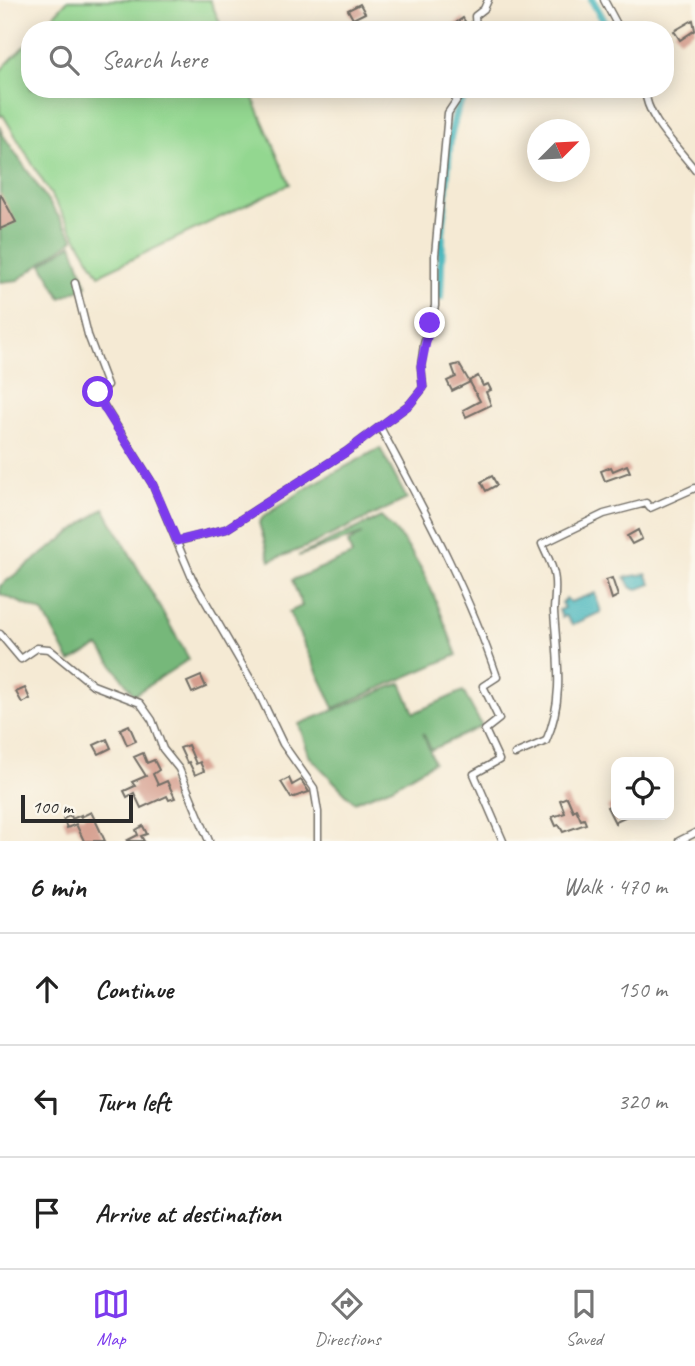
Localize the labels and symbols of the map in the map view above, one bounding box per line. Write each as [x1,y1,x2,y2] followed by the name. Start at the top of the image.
[527,119,590,182] north arrow
[414,307,445,338] route end
[82,376,113,407] route start
[21,792,133,824] scale bar

